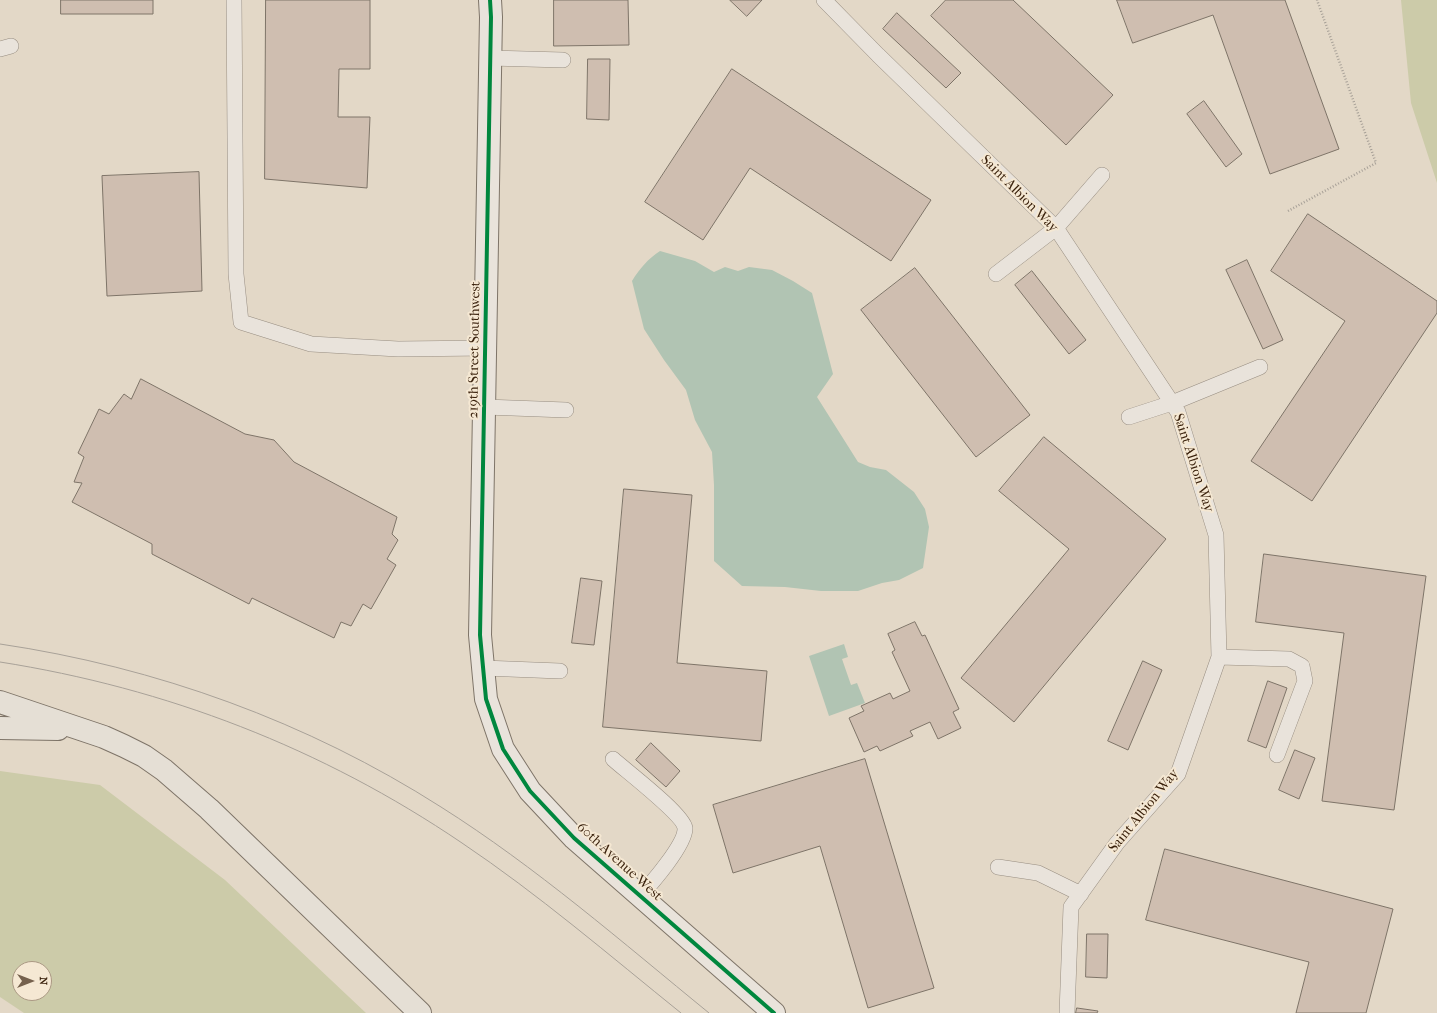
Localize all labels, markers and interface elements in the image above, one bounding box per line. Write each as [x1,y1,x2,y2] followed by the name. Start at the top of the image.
[977,152,1061,236] street label: Saint Albion Way
[465,281,485,419] street label: 219th Street Southwest
[1169,412,1217,514] street label: Saint Albion Way
[1105,766,1183,856] street label: Saint Albion Way
[573,819,665,905] street label: 60th Avenue West
[12,961,52,1001] north arrow
[37,977,50,985] text: N

